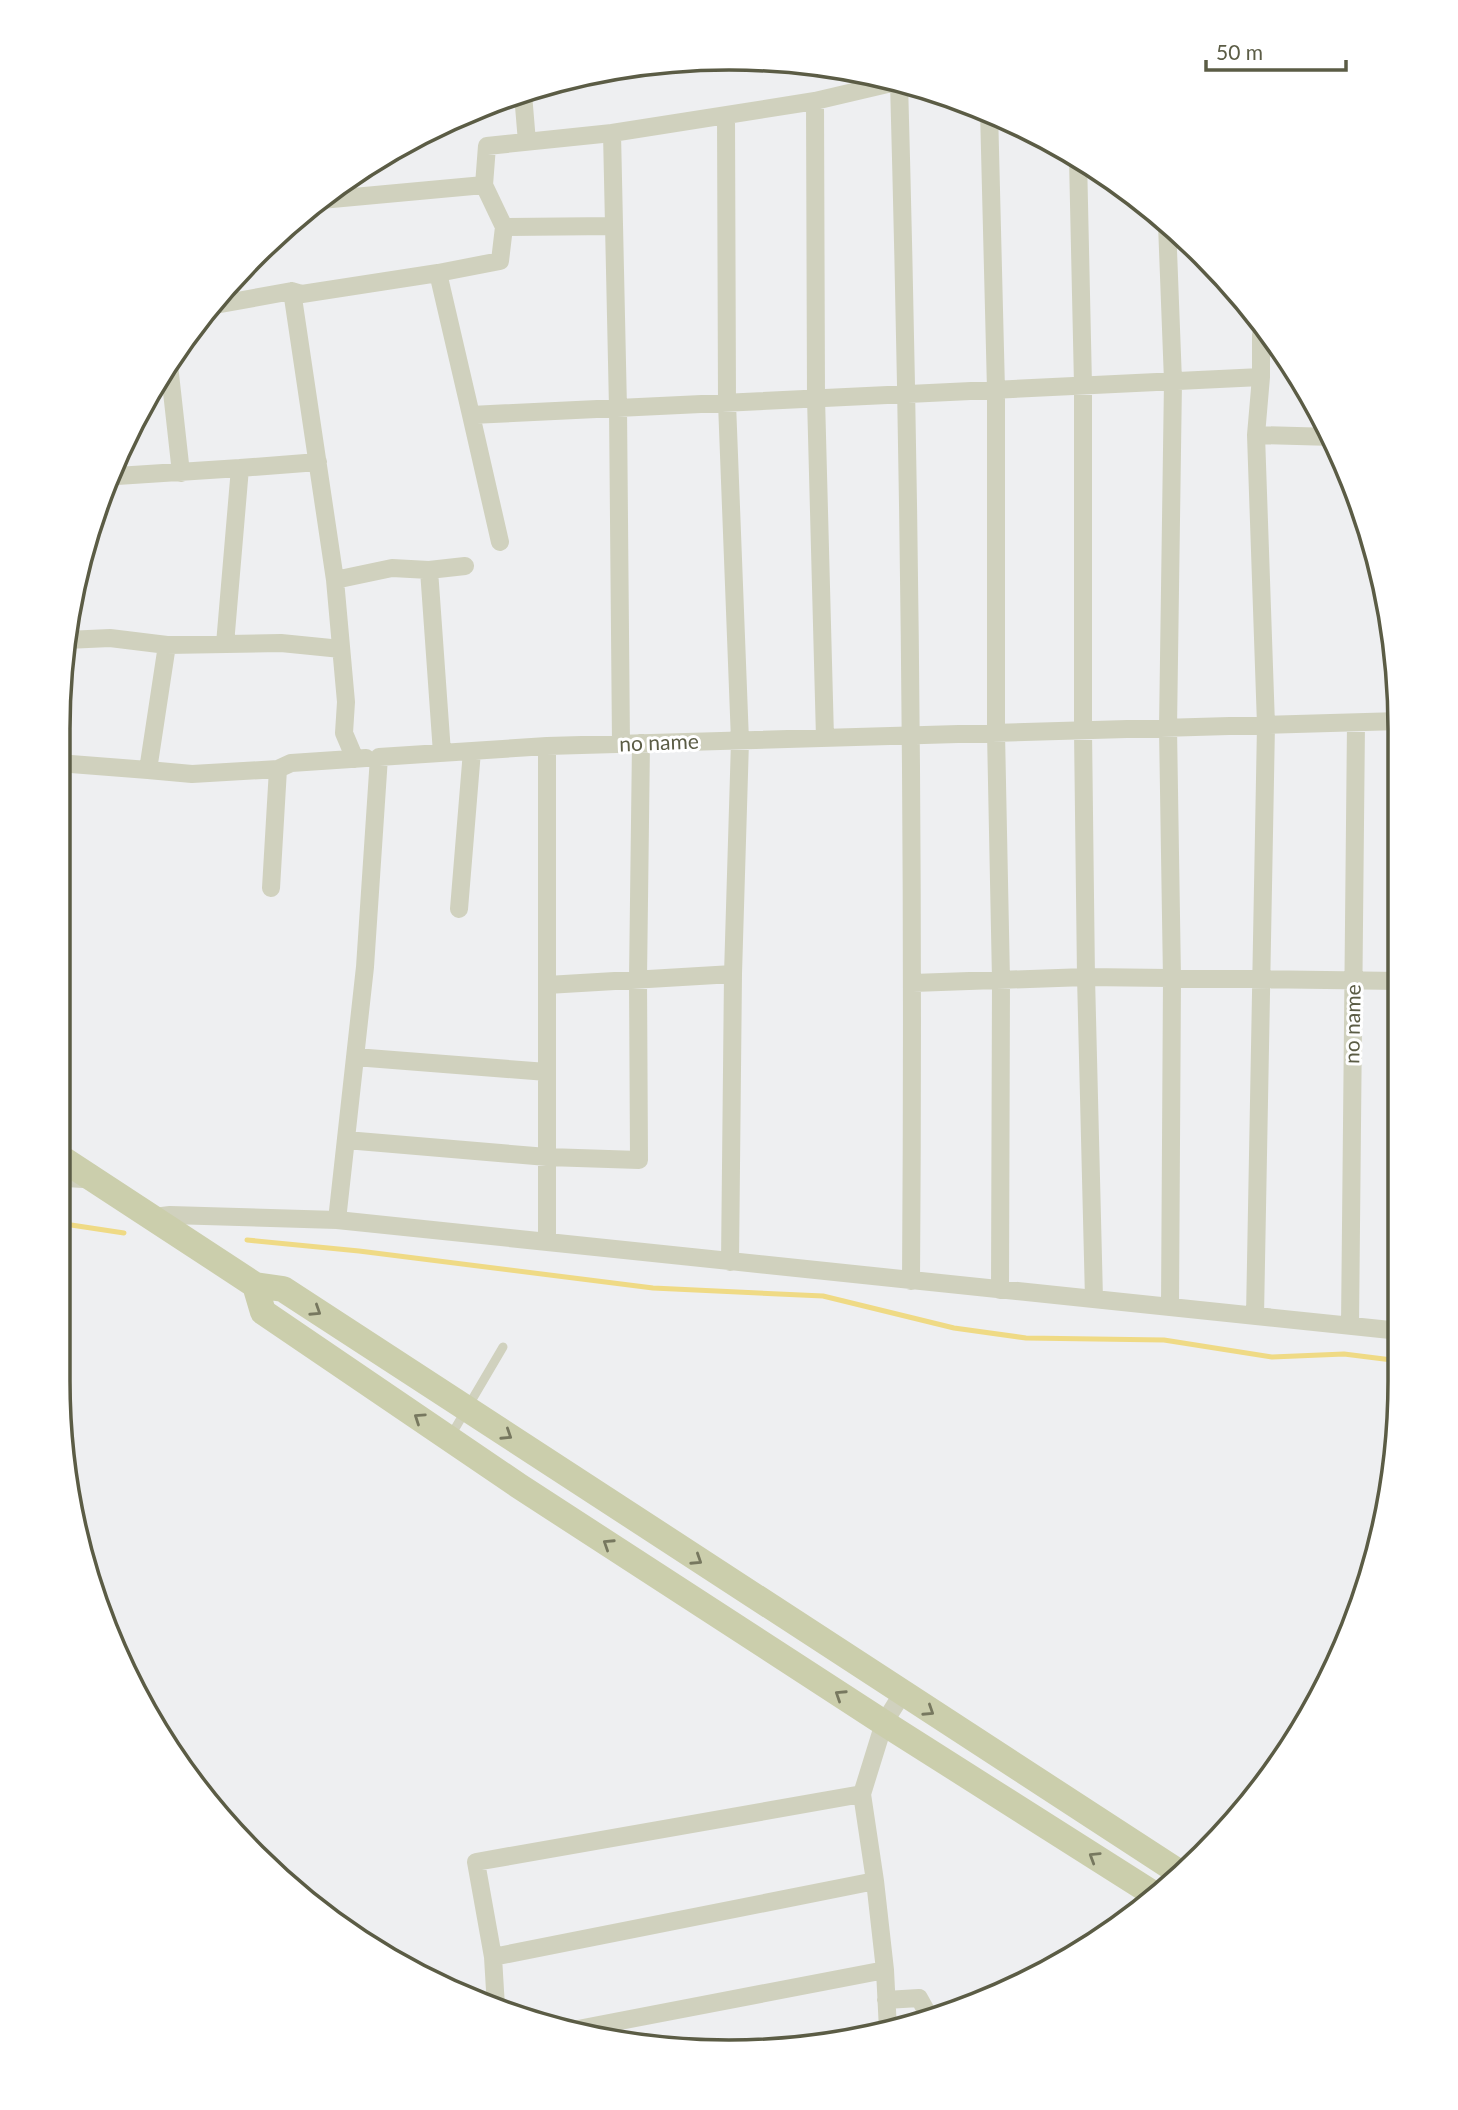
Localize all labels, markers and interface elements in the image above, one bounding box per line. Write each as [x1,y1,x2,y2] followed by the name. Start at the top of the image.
[1206,28,1346,72] scale bar
[1216,39,1263,64] text: 50 m
[619,728,699,755] street label: no name
[1338,984,1365,1064] street label: no name
[308,1302,321,1315] one-way arrow
[414,1414,427,1426] one-way arrow
[499,1427,512,1440] one-way arrow
[603,1540,616,1552] one-way arrow
[689,1552,702,1564] one-way arrow
[835,1691,848,1703] one-way arrow
[921,1702,934,1715] one-way arrow
[1089,1852,1102,1865] one-way arrow

